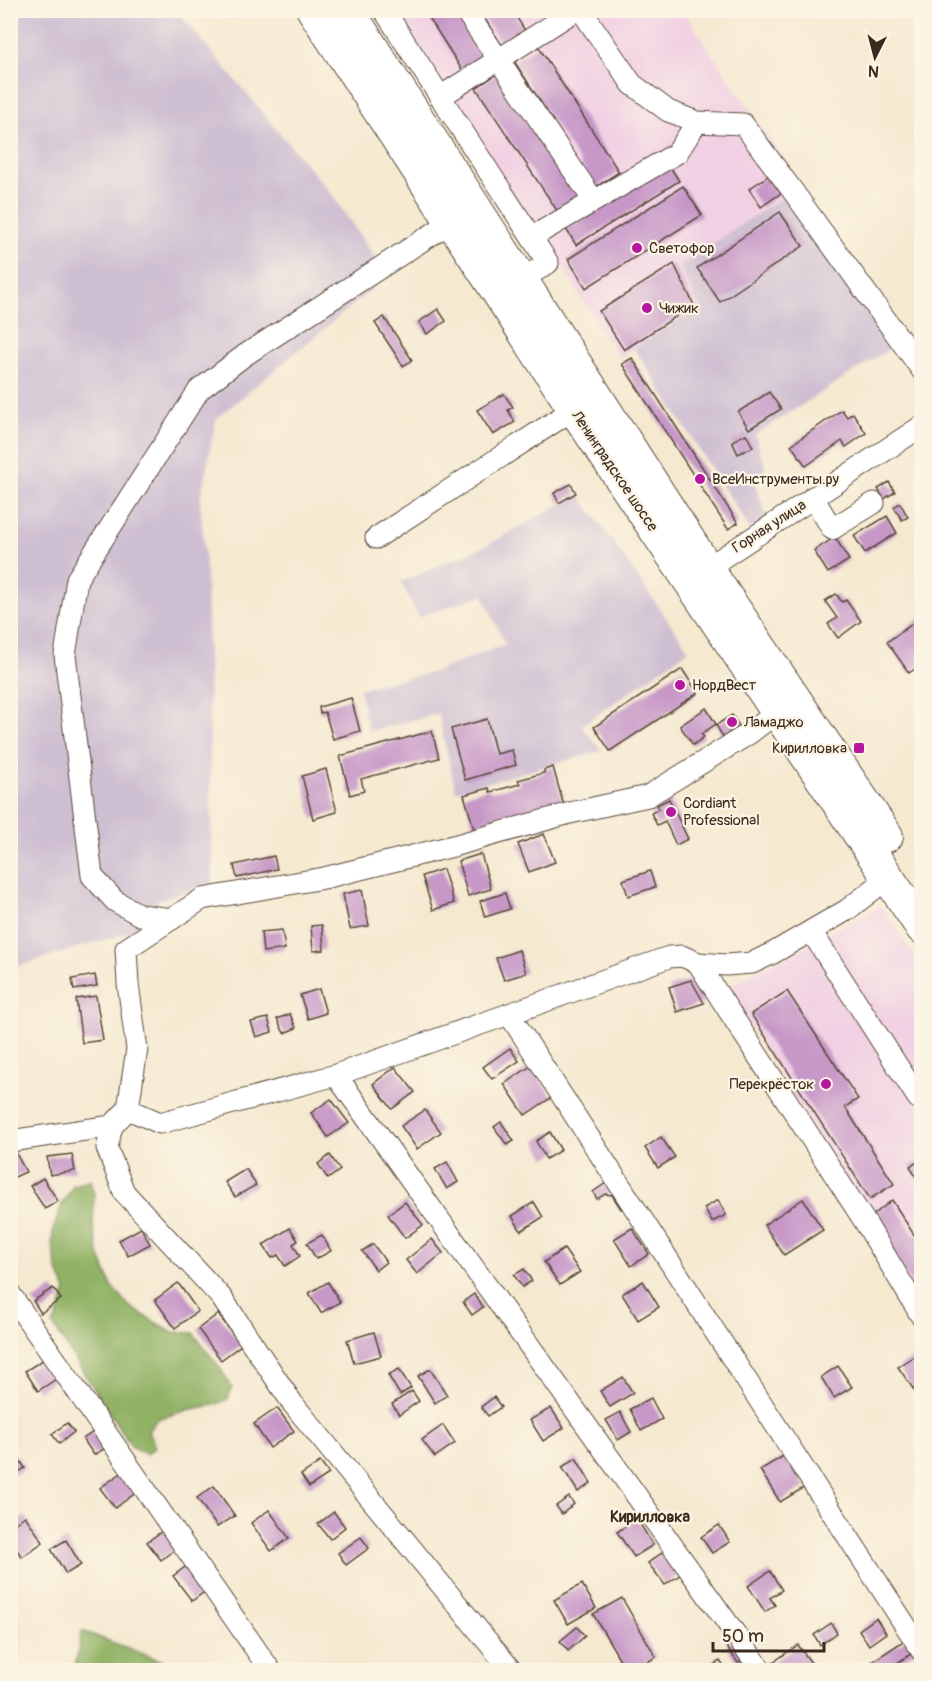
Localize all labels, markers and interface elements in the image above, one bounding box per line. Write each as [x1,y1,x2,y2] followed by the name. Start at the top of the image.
[845,27,905,87] north arrow
[867,60,880,81] text: N
[649,239,714,258] place label: Светофор
[630,241,644,255] marker: Светофор
[659,299,699,318] place label: Чижик
[640,301,654,315] marker: Чижик
[567,406,662,536] street label: Ленинградское шоссе
[712,470,840,489] place label: ВсеИнструменты.ру
[693,472,707,486] marker: ВсеИнструменты.ру
[729,495,810,557] street label: Горная улица
[692,676,757,695] place label: НордВест
[673,678,687,692] marker: НордВест
[743,713,804,732] place label: Ламаджо
[725,715,739,729] marker: Ламаджо
[772,739,847,758] place label: Кирилловка
[852,741,866,755] marker: Кирилловка
[683,794,760,830] place label: Cordiant Professional
[664,805,678,819] marker: Cordiant Professional
[730,1075,814,1094] place label: Перекрёсток
[819,1077,833,1091] marker: Перекрёсток
[610,1507,691,1527] district label: Кирилловка
[713,1615,824,1653] scale bar
[722,1625,764,1648] text: 50 m

